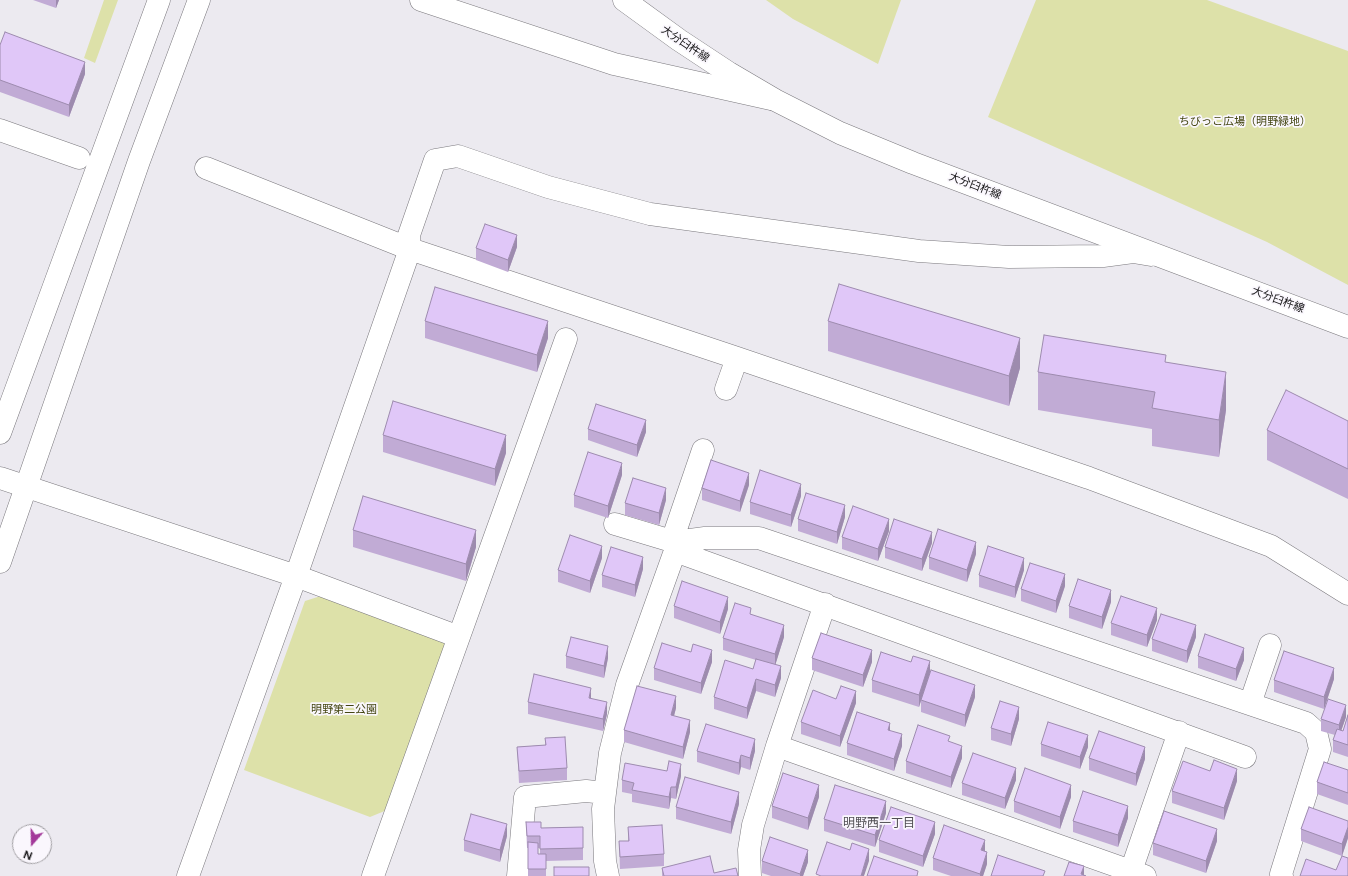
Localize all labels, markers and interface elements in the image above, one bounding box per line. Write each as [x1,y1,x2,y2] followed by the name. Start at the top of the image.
[659,23,711,65] street label: 大分臼杵線
[1179,115,1311,129] park label: ちびっこ広場（明野緑地）
[947,170,1003,202] street label: 大分臼杵線
[1250,284,1306,316] street label: 大分臼杵線
[311,703,377,717] park label: 明野第二公園
[843,816,915,830] district label: 明野西一丁目
[12,824,52,864] north arrow
[22,847,34,862] text: N

